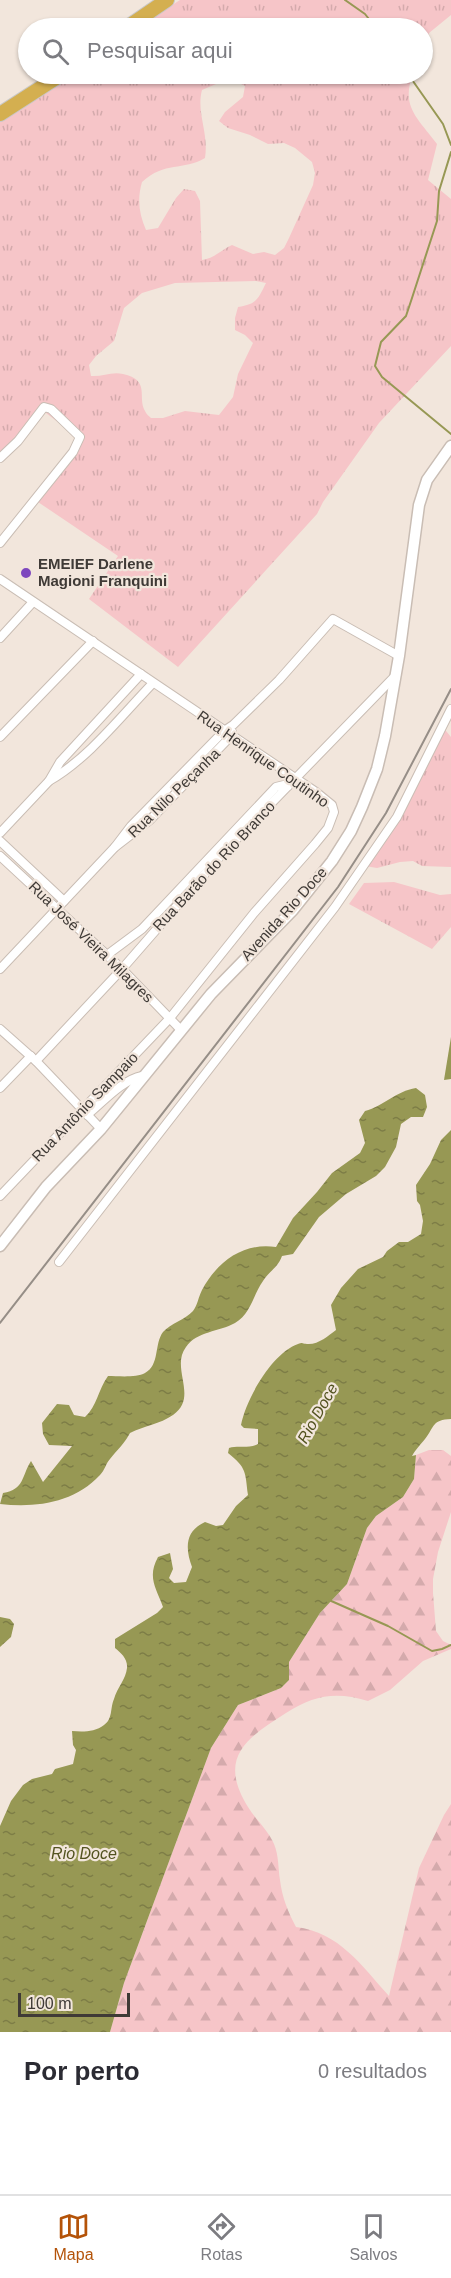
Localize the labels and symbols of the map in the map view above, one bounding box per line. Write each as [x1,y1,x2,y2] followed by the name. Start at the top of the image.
[38,555,167,589] place label: EMEIEF Darlene Magioni Franquini
[19,566,33,580] marker: EMEIEF Darlene Magioni Franquini
[194,707,332,811] street label: Rua Henrique Coutinho
[124,744,224,841] street label: Rua Nilo Peçanha
[149,797,278,934] street label: Rua Barão do Rio Branco
[237,863,330,964] street label: Avenida Rio Doce
[26,878,157,1006] street label: Rua José Vieira Milagres
[28,1049,141,1165] street label: Rua Antônio Sampaio
[294,1380,341,1446] water label: Rio Doce
[51,1845,117,1862] water label: Rio Doce
[18,1990,130,2018] scale bar

